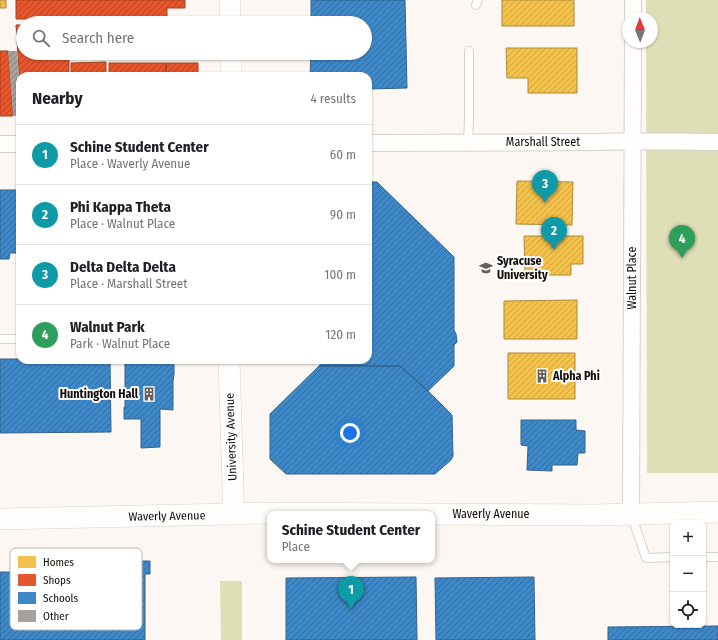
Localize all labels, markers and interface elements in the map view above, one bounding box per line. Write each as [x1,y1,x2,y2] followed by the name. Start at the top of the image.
[622,12,658,48] north arrow
[16,16,372,60] search box
[30,27,52,49] icon: search
[62,29,134,47] text: Search here
[32,88,83,109] text: Nearby
[310,91,356,106] text: 4 results
[506,135,580,149] street label: Marshall Street
[70,138,209,156] text: Schine Student Center
[42,147,48,162] text: 1
[330,147,356,162] text: 60 m
[70,156,190,171] text: Place · Waverly Avenue
[532,170,558,203] pin: 3
[70,198,171,216] text: Phi Kappa Theta
[42,207,48,222] text: 2
[330,207,356,222] text: 90 m
[70,216,175,231] text: Place · Walnut Place
[541,217,567,250] pin: 2
[669,225,695,258] pin: 4
[625,246,639,309] street label: Walnut Place
[497,254,548,282] place label: Syracuse University
[70,258,176,276] text: Delta Delta Delta
[478,260,494,276] school or university icon: Syracuse University
[42,267,48,282] text: 3
[324,267,356,282] text: 100 m
[70,276,188,291] text: Place · Marshall Street
[70,318,145,336] text: Walnut Park
[42,327,48,342] text: 4
[325,327,356,342] text: 120 m
[70,336,170,351] text: Park · Walnut Place
[534,368,550,384] building icon: Alpha Phi
[552,369,600,383] place label: Alpha Phi
[141,386,157,402] building icon: Huntington Hall
[60,387,139,401] place label: Huntington Hall
[222,393,240,481] street label: University Avenue
[340,423,360,443] your location
[452,507,530,521] street label: Waverly Avenue
[128,508,206,524] street label: Waverly Avenue
[267,511,435,563] popup
[670,520,706,628] map controls
[670,520,706,556] button: +
[282,521,420,539] text: Schine Student Center
[282,539,310,554] text: Place
[10,548,142,630] legend
[43,556,74,569] text: Homes
[670,556,706,592] button: −
[43,574,71,587] text: Shops
[338,576,364,609] pin: 1
[43,592,78,605] text: Schools
[670,592,706,628] button: locate
[43,610,69,623] text: Other

